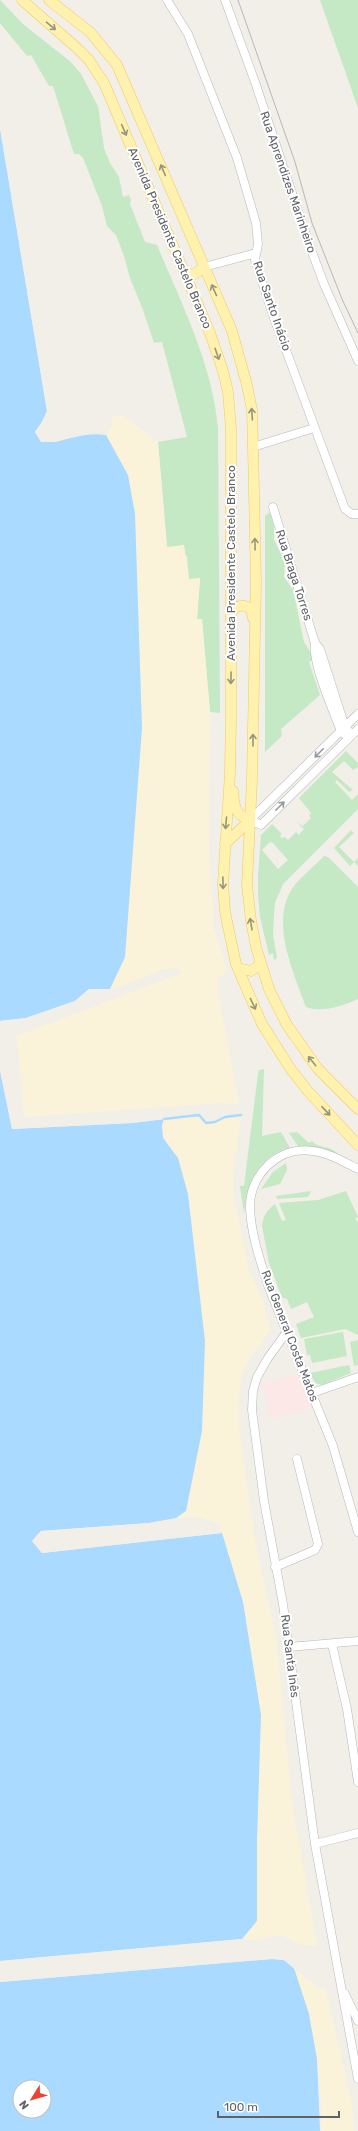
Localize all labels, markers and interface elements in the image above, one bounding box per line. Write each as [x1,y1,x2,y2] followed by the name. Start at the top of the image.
[45,22,56,31] one-way arrow
[257,109,319,255] street label: Rua Aprendizes Marinheiro
[121,123,129,135] one-way arrow
[125,145,215,331] street label: Avenida Presidente Castelo Branco
[159,165,166,177] one-way arrow
[250,259,294,353] street label: Rua Santo Inácio
[210,284,217,296] one-way arrow
[214,347,221,360] one-way arrow
[248,408,255,421] one-way arrow
[224,465,238,661] street label: Avenida Presidente Castelo Branco
[273,528,315,622] street label: Rua Braga Torres
[251,538,259,551] one-way arrow
[228,671,235,684] one-way arrow
[249,734,257,747] one-way arrow
[314,748,324,758] one-way arrow
[275,801,285,811] one-way arrow
[223,816,230,829] one-way arrow
[219,876,227,889] one-way arrow
[247,917,255,930] one-way arrow
[250,998,257,1010] one-way arrow
[307,1055,316,1066] one-way arrow
[321,1105,330,1115] one-way arrow
[258,1268,322,1404] street label: Rua General Costa Matos
[278,1614,302,1698] street label: Rua Santa Inês
[12,2079,52,2119] north arrow
[218,2093,339,2119] scale bar
[17,2098,32,2112] text: N
[224,2100,258,2114] text: 100 m

